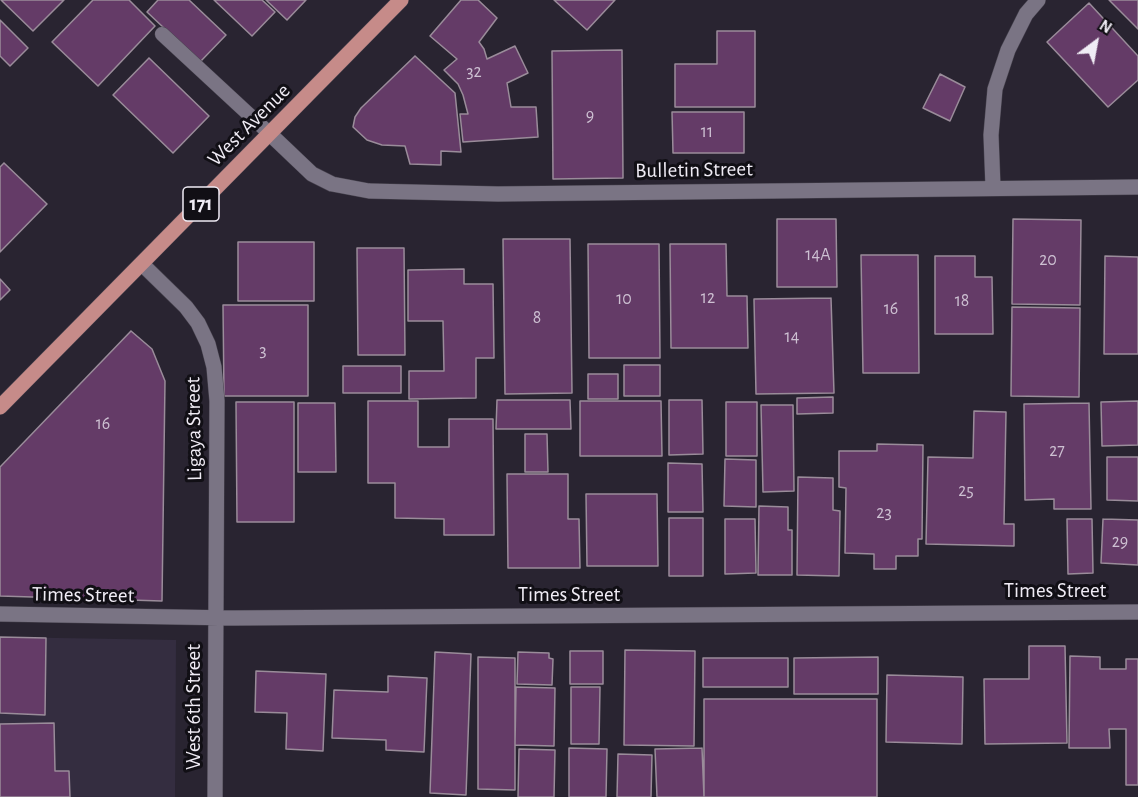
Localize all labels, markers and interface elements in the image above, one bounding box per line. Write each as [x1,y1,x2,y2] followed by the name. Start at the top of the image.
[1066,12,1126,72] north arrow
[1097,17,1114,36] text: N
[466,61,482,83] house number: 32
[202,78,296,172] street label: West Avenue
[586,105,594,127] house number: 9
[701,121,713,143] house number: 11
[635,156,753,184] street label: Bulletin Street
[183,187,219,221] road number: 171
[805,244,831,266] house number: 14A
[1039,249,1057,271] house number: 20
[701,287,715,309] house number: 12
[616,288,632,310] house number: 10
[955,290,969,312] house number: 18
[884,298,898,320] house number: 16
[533,307,541,329] house number: 8
[785,326,799,348] house number: 14
[259,340,267,362] house number: 3
[180,377,208,481] street label: Ligaya Street
[96,413,110,435] house number: 16
[1049,440,1065,462] house number: 27
[958,480,974,502] house number: 25
[876,502,892,524] house number: 23
[1112,531,1128,553] house number: 29
[1004,578,1106,604] street label: Times Street
[32,582,134,608] street label: Times Street
[518,582,620,608] street label: Times Street
[181,644,207,770] street label: West 6th Street

